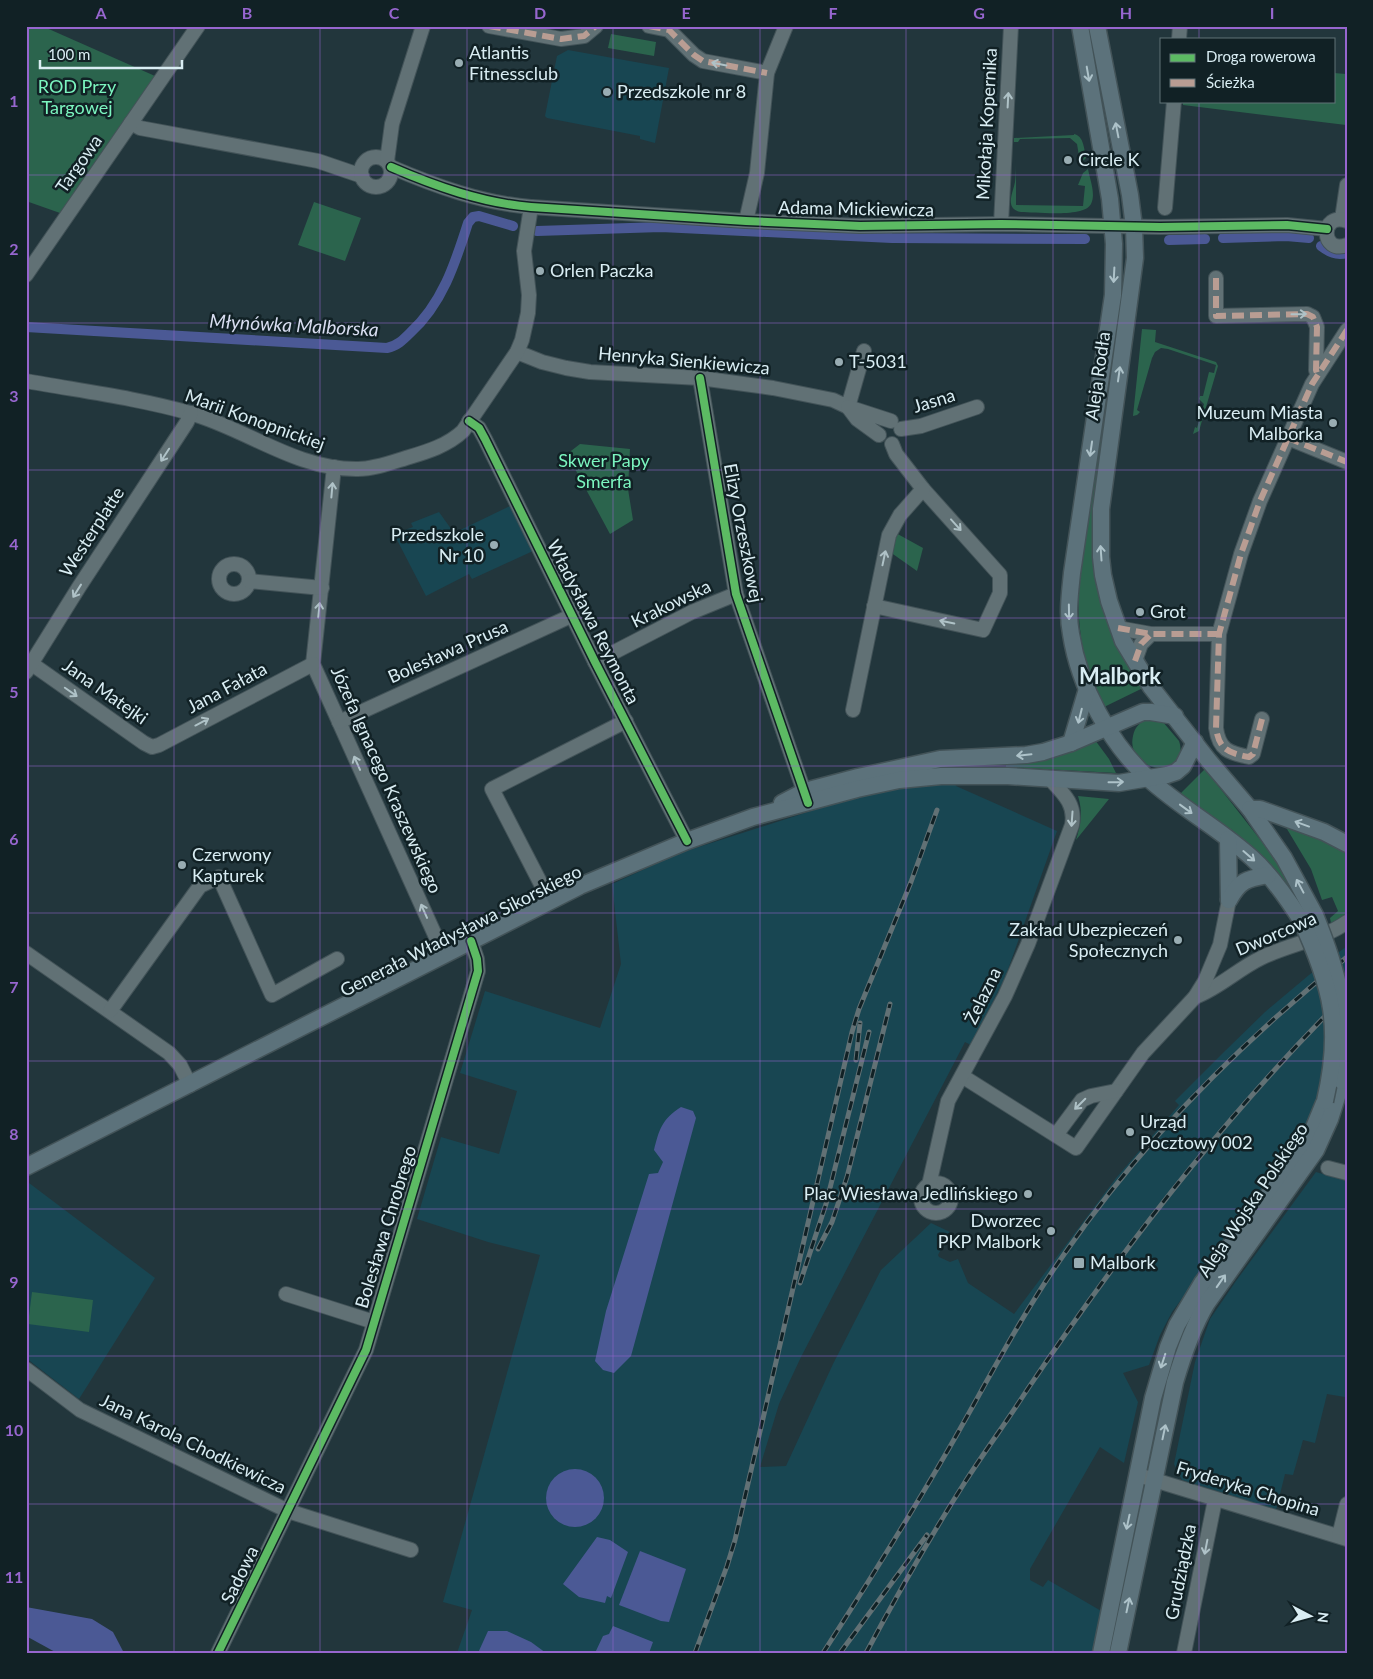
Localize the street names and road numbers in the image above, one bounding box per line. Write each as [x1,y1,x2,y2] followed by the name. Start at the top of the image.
[971,47,1001,200] street label: Mikołaja Kopernika
[50,130,106,197] street label: Targowa
[778,196,934,220] street label: Adama Mickiewicza
[1080,330,1114,422] street label: Aleja Rodła
[597,342,771,378] street label: Henryka Sienkiewicza
[910,383,957,417] street label: Jasna
[182,384,328,455] street label: Marii Konopnickiej
[720,461,768,604] street label: Elizy Orzeszkowej
[54,483,128,580] street label: Westerplatte
[543,536,645,707] street label: Władysława Reymonta
[627,574,714,632] street label: Krakowska
[384,615,511,687] street label: Bolesława Prusa
[59,654,152,729] street label: Jana Matejki
[183,657,270,717] street label: Jana Fałata
[327,663,447,897] street label: Józefa Ignacego Kraszewskiego
[336,859,585,1001] street label: Generała Władysława Sikorskiego
[1232,906,1319,960] street label: Dworcowa
[959,964,1005,1027] street label: Żelazna
[1192,1118,1312,1281] street label: Aleja Wojska Polskiego
[350,1143,420,1311] street label: Bolesława Chrobrego
[97,1388,290,1498] street label: Jana Karola Chodkiewicza
[1174,1456,1323,1520] street label: Fryderyka Chopina
[1160,1522,1200,1622] street label: Grudziądzka
[216,1542,263,1607] street label: Sadowa

